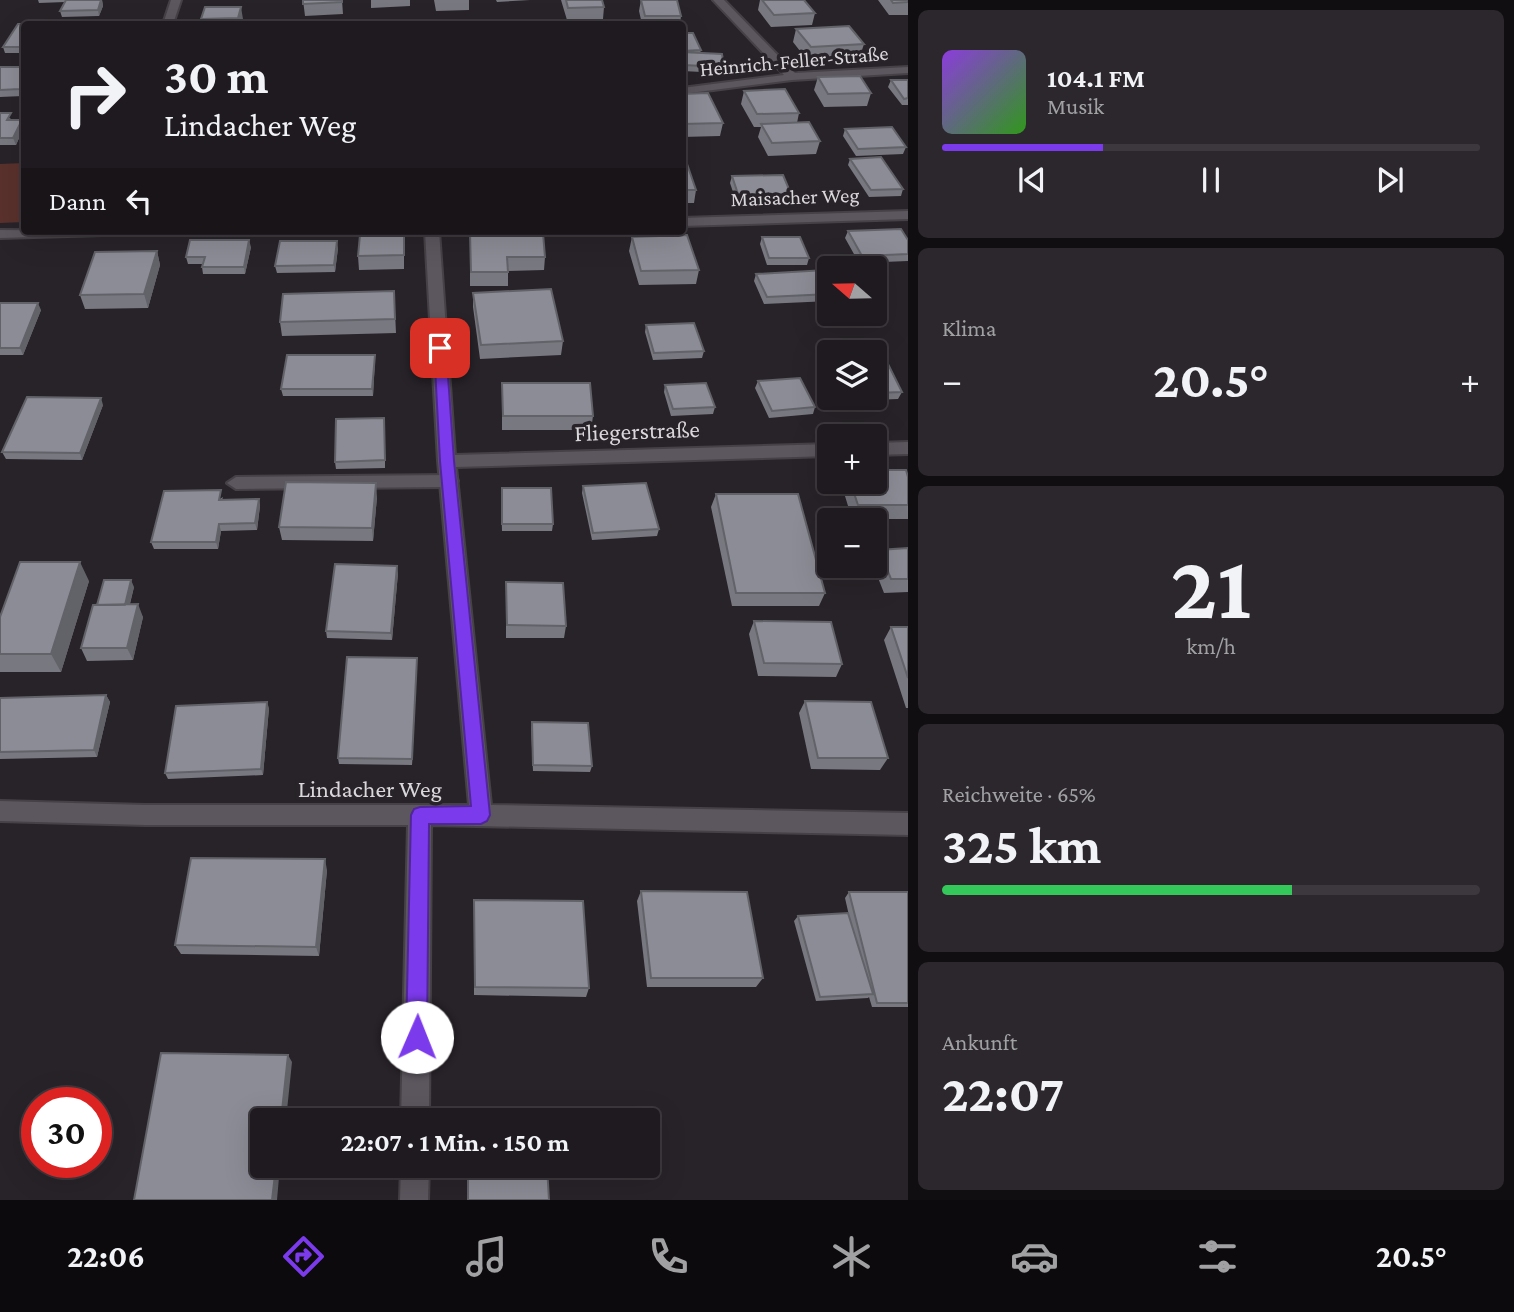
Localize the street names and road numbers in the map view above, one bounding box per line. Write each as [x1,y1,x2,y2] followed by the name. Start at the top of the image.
[699,41,889,81] street label: Heinrich-Feller-Straße
[730,183,860,211] street label: Maisacher Weg
[574,415,700,446] street label: Fliegerstraße
[298,775,443,802] street label: Lindacher Weg

